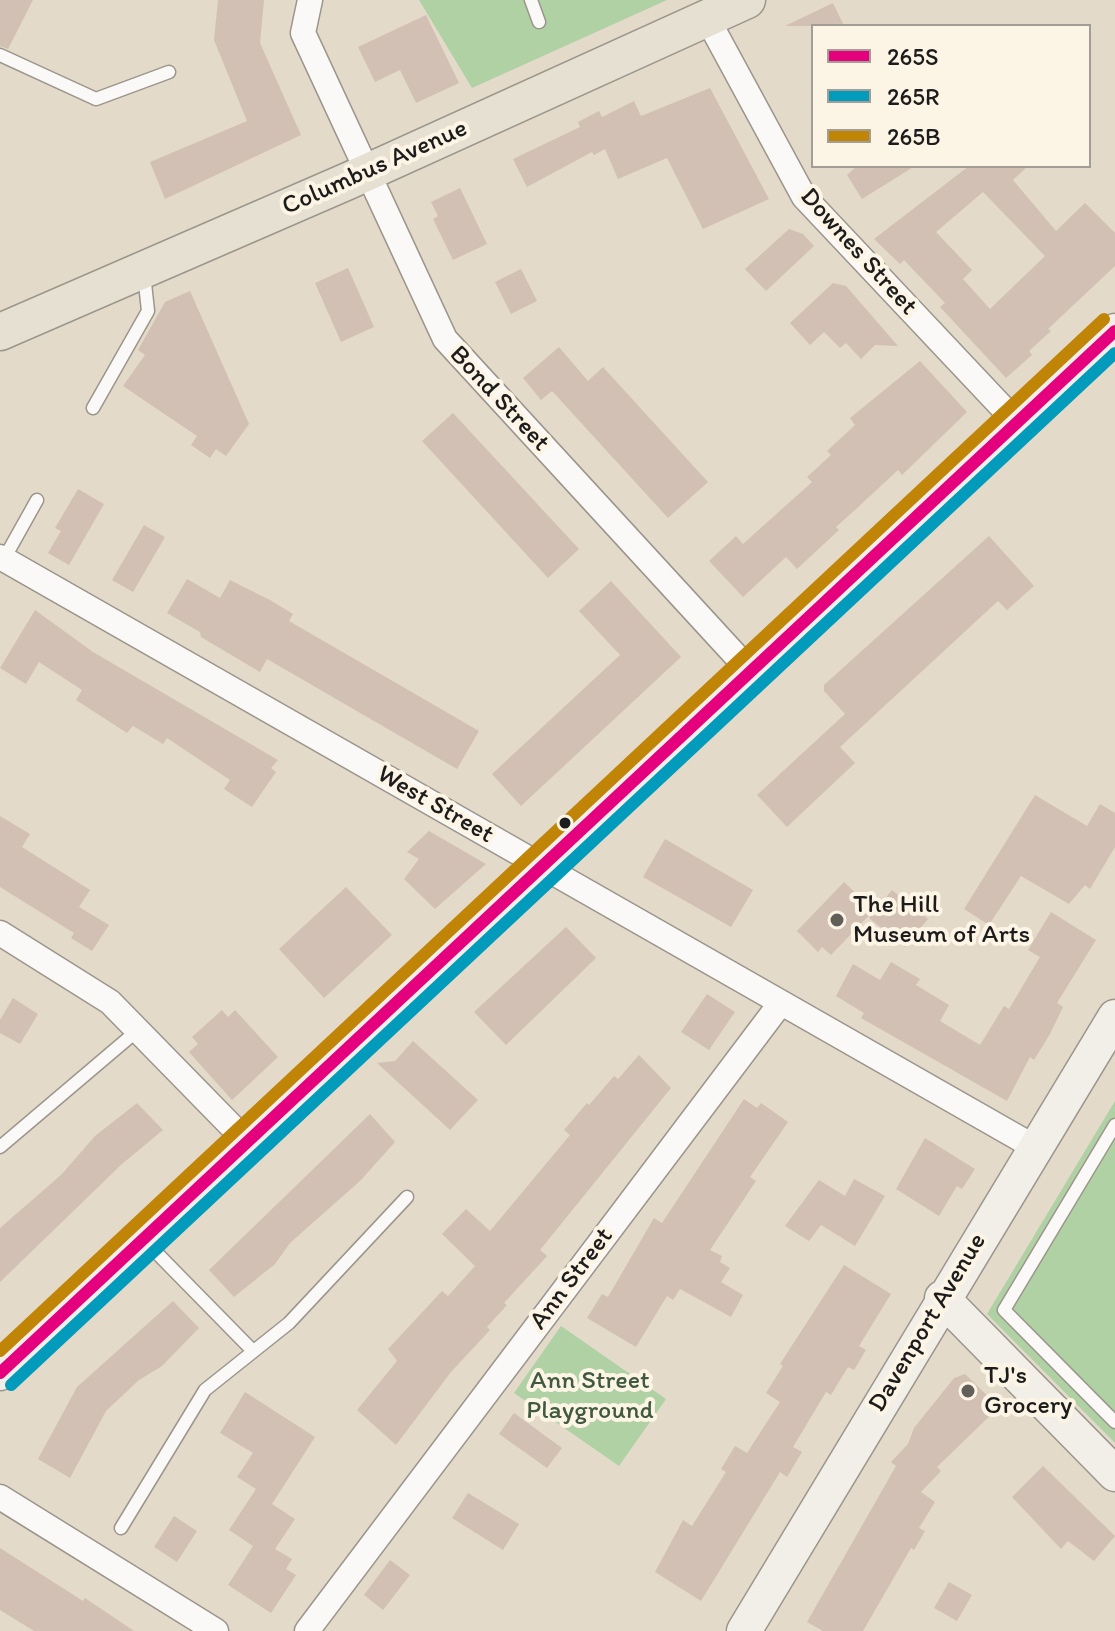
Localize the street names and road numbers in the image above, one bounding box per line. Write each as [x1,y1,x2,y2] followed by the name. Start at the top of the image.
[278,113,472,223] street label: Columbus Avenue
[793,182,923,322] street label: Downes Street
[442,340,556,458] street label: Bond Street
[371,759,499,851] street label: West Street
[524,1222,620,1336] street label: Ann Street
[862,1228,994,1418] street label: Davenport Avenue

